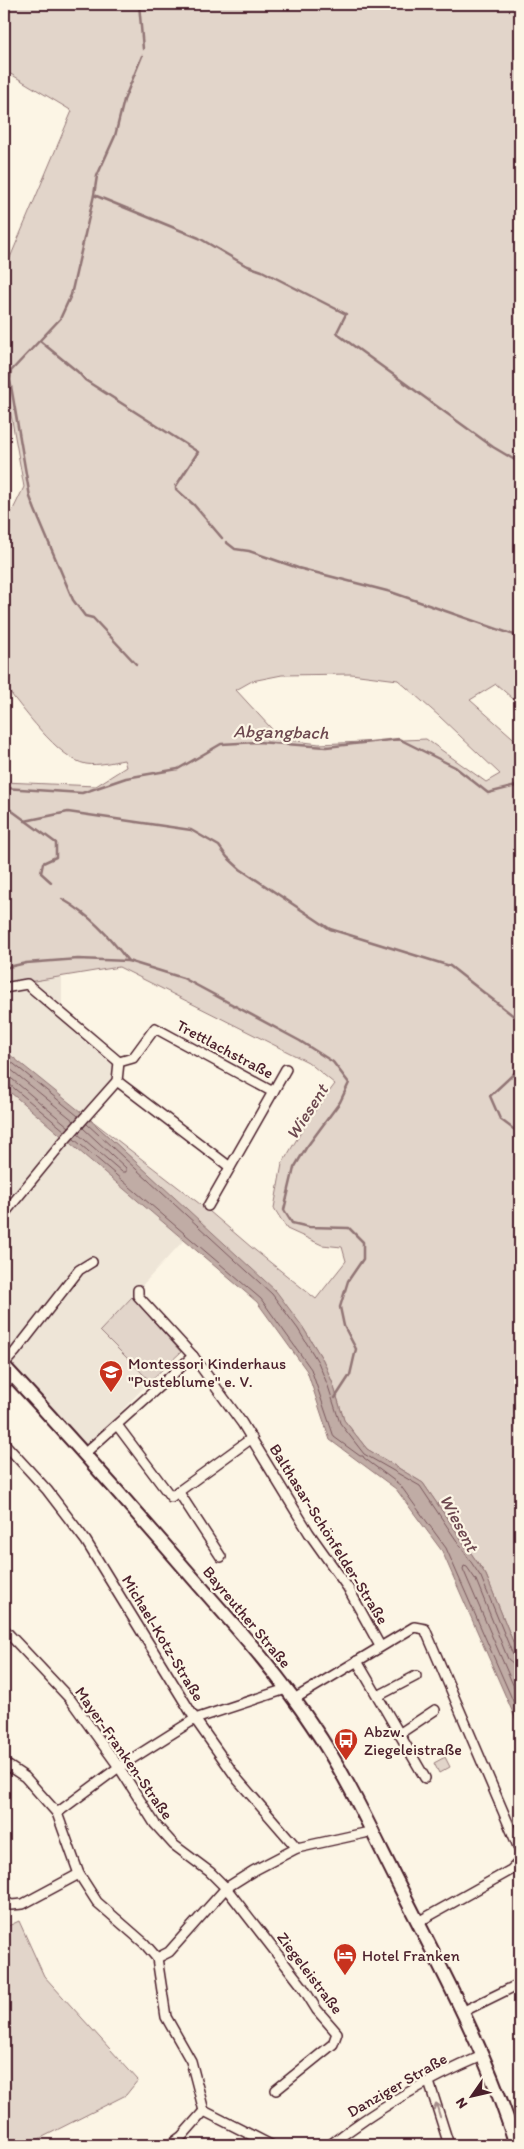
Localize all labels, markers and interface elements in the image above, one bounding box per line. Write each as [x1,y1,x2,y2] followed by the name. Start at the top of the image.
[233,720,329,744] water label: Abgangbach
[173,1016,277,1082] street label: Trettlachstraße
[281,1078,334,1144] water label: Wiesent
[128,1354,286,1391] place label: Montessori Kinderhaus "Pusteblume" e. V.
[98,1359,124,1393] school or university icon: Montessori Kinderhaus "Pusteblume" e. V.
[266,1440,392,1628] street label: Balthasar-Schönfelder-Straße
[435,1491,484,1557] water label: Wiesent
[199,1562,295,1672] street label: Bayreuther Straße
[118,1571,208,1705] street label: Michael-Kotz-Straße
[71,1683,177,1823] street label: Mayer-Franken-Straße
[364,1722,462,1759] place label: Abzw. Ziegeleistraße
[333,1727,359,1761] bus stop icon: Abzw. Ziegeleistraße
[273,1928,347,2018] street label: Ziegeleistraße
[332,1942,358,1976] hotel icon: Hotel Franken
[362,1946,460,1965] place label: Hotel Franken
[344,2049,450,2121] street label: Danziger Straße
[446,2072,496,2122] north arrow
[452,2094,471,2112] text: N
[433,2103,442,2119] one-way arrow

